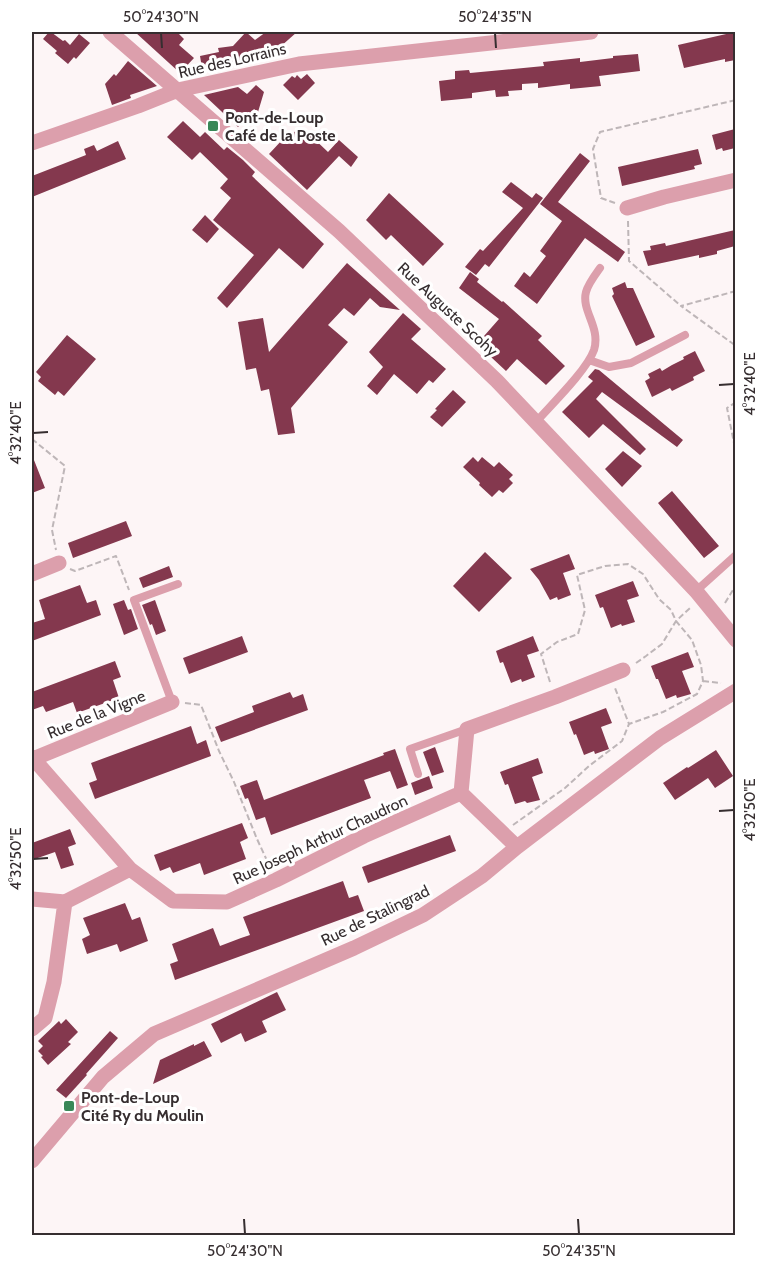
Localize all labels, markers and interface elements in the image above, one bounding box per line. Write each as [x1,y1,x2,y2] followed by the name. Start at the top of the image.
[123,8,199,26] text: 50°24'30"N
[458,8,532,26] text: 50°24'35"N
[176,39,288,82] street label: Rue des Lorrains
[225,108,336,145] place label: Pont-de-Loup Café de la Poste
[206,119,220,133] marker: Pont-de-Loup Café de la Poste
[394,258,502,361] street label: Rue Auguste Scohy
[741,352,759,416] text: 4°32'40"E
[7,401,25,465] text: 4°32'40"E
[44,686,148,743] street label: Rue de la Vigne
[741,778,759,842] text: 4°32'50"E
[230,791,411,888] street label: Rue Joseph Arthur Chaudron
[7,827,25,891] text: 4°32'50"E
[318,881,432,950] street label: Rue de Stalingrad
[81,1088,204,1125] place label: Pont-de-Loup Cité Ry du Moulin
[62,1099,76,1113] marker: Pont-de-Loup Cité Ry du Moulin
[207,1242,283,1260] text: 50°24'30"N
[542,1242,616,1260] text: 50°24'35"N

